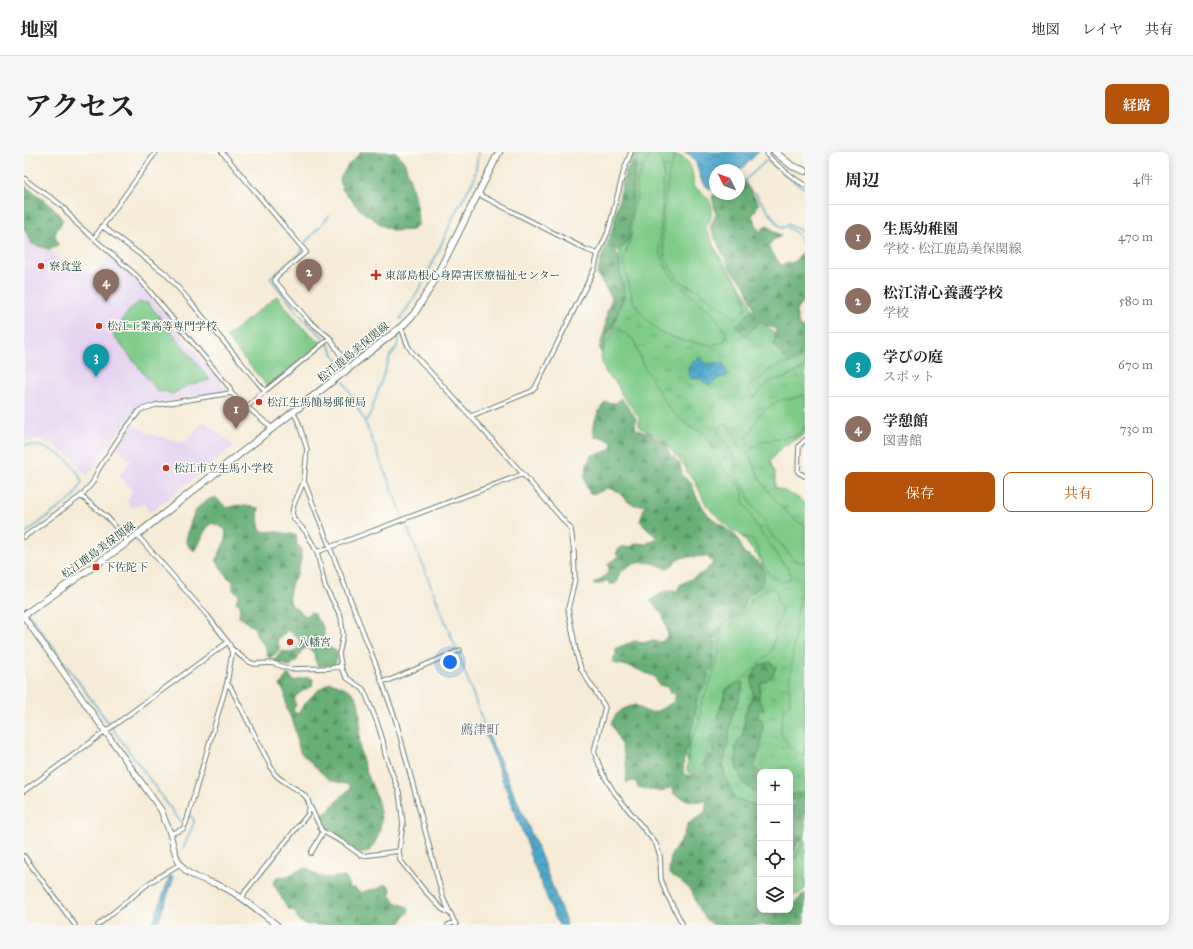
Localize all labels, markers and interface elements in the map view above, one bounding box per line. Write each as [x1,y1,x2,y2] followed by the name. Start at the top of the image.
[20,18,58,41] text: 地図
[1032,21,1060,38] text: 地図
[1082,21,1123,38] text: レイヤ
[1145,21,1173,38] text: 共有
[1105,84,1169,124] button: 経路
[24,89,135,124] text: アクセス
[709,164,745,200] north arrow
[845,170,879,191] text: 周辺
[1133,172,1153,188] text: 4件
[883,220,958,238] text: 生馬幼稚園
[855,229,861,245] text: 1
[1118,229,1153,245] text: 470 m
[883,241,1021,257] text: 学校 · 松江鹿島美保関線
[296,259,322,292] pin: 2
[49,260,82,273] place label: 寮食堂
[36,261,46,271] marker: 寮食堂
[93,269,119,302] pin: 4
[370,269,382,281] marker: 東部島根心身障害医療福祉センター
[385,269,561,282] place label: 東部島根心身障害医療福祉センター
[883,284,1003,302] text: 松江清心養護学校
[855,293,861,309] text: 2
[1119,293,1153,309] text: 580 m
[883,305,909,321] text: 学校
[107,320,217,333] place label: 松江工業高等専門学校
[315,320,392,385] street label: 松江鹿島美保関線
[94,321,104,331] marker: 松江工業高等専門学校
[83,344,109,377] pin: 3
[883,348,943,366] text: 学びの庭
[855,357,861,373] text: 3
[1118,357,1153,373] text: 670 m
[883,369,935,385] text: スポット
[223,396,249,429] pin: 1
[267,396,366,409] place label: 松江生馬簡易郵便局
[254,397,264,407] marker: 松江生馬簡易郵便局
[883,412,928,430] text: 学憩館
[854,421,862,437] text: 4
[1120,421,1153,437] text: 730 m
[883,433,922,449] text: 図書館
[174,462,273,475] place label: 松江市立生馬小学校
[161,463,171,473] marker: 松江市立生馬小学校
[845,472,995,512] button: 保存
[1003,472,1153,512] button: 共有
[59,519,138,582] street label: 松江鹿島美保関線
[104,561,148,574] place label: 下佐陀下
[91,562,101,572] marker: 下佐陀下
[298,636,331,649] place label: 八幡宮
[285,637,295,647] marker: 八幡宮
[440,652,460,672] your location
[460,722,500,738] district label: 薦津町
[757,769,793,913] map controls
[757,769,793,805] button: +
[757,805,793,841] button: −
[757,841,793,877] button: locate
[757,877,793,913] button: layers

